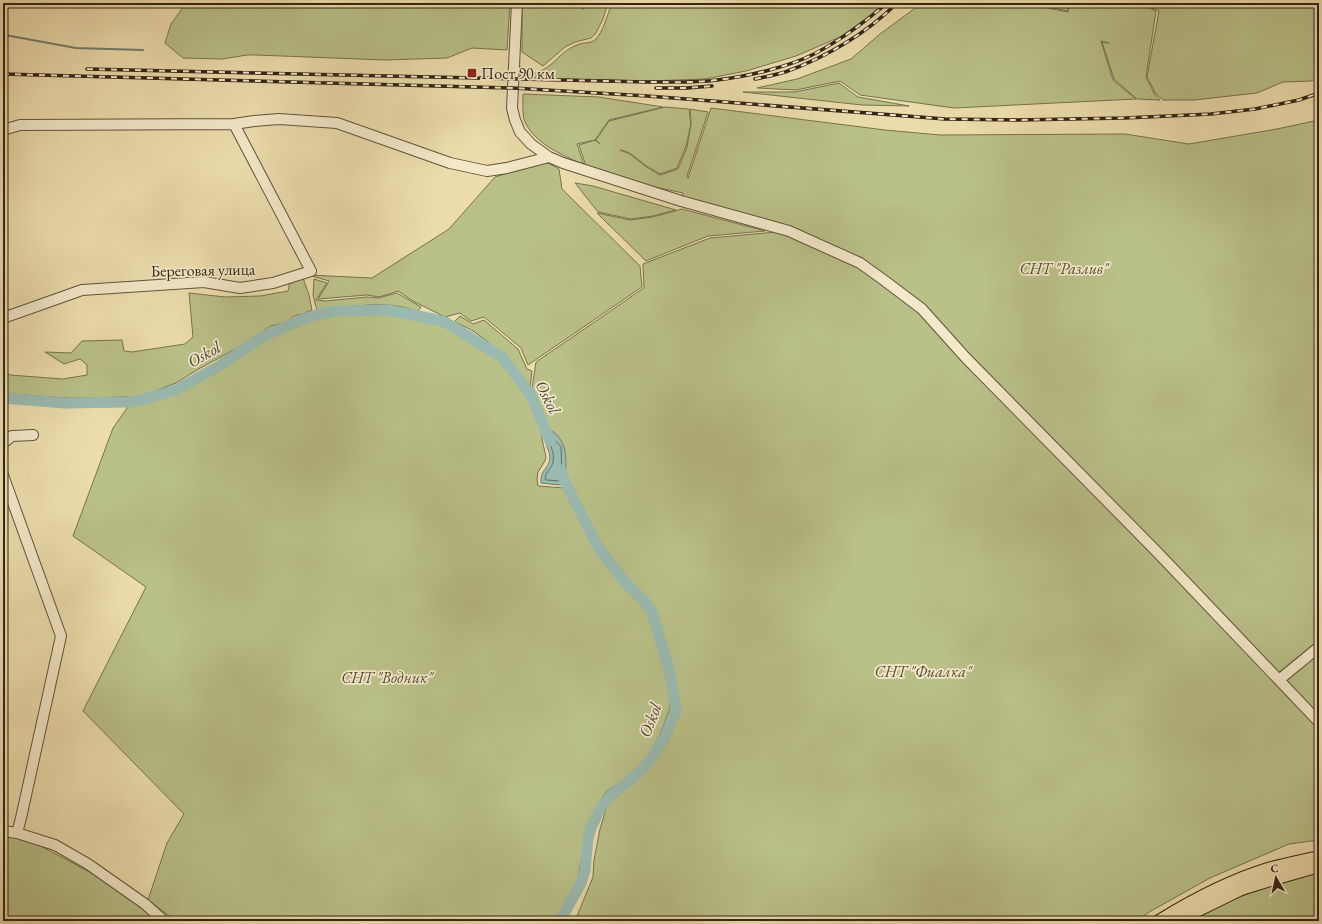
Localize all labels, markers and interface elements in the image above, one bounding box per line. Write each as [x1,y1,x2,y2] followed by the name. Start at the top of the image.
[481,63,555,84] place label: Пост 90 км
[466,67,478,79] marker: Пост 90 км
[1019,258,1110,279] park label: СНТ "Разлив"
[151,259,256,281] street label: Береговая улица
[183,335,226,372] water label: Oskol
[530,376,566,419] water label: Oskol
[875,661,973,682] park label: СНТ "Фиалка"
[341,667,434,688] park label: СНТ "Водник"
[633,699,667,740] water label: Oskol
[1256,858,1296,898] north arrow
[1269,861,1280,876] text: С

